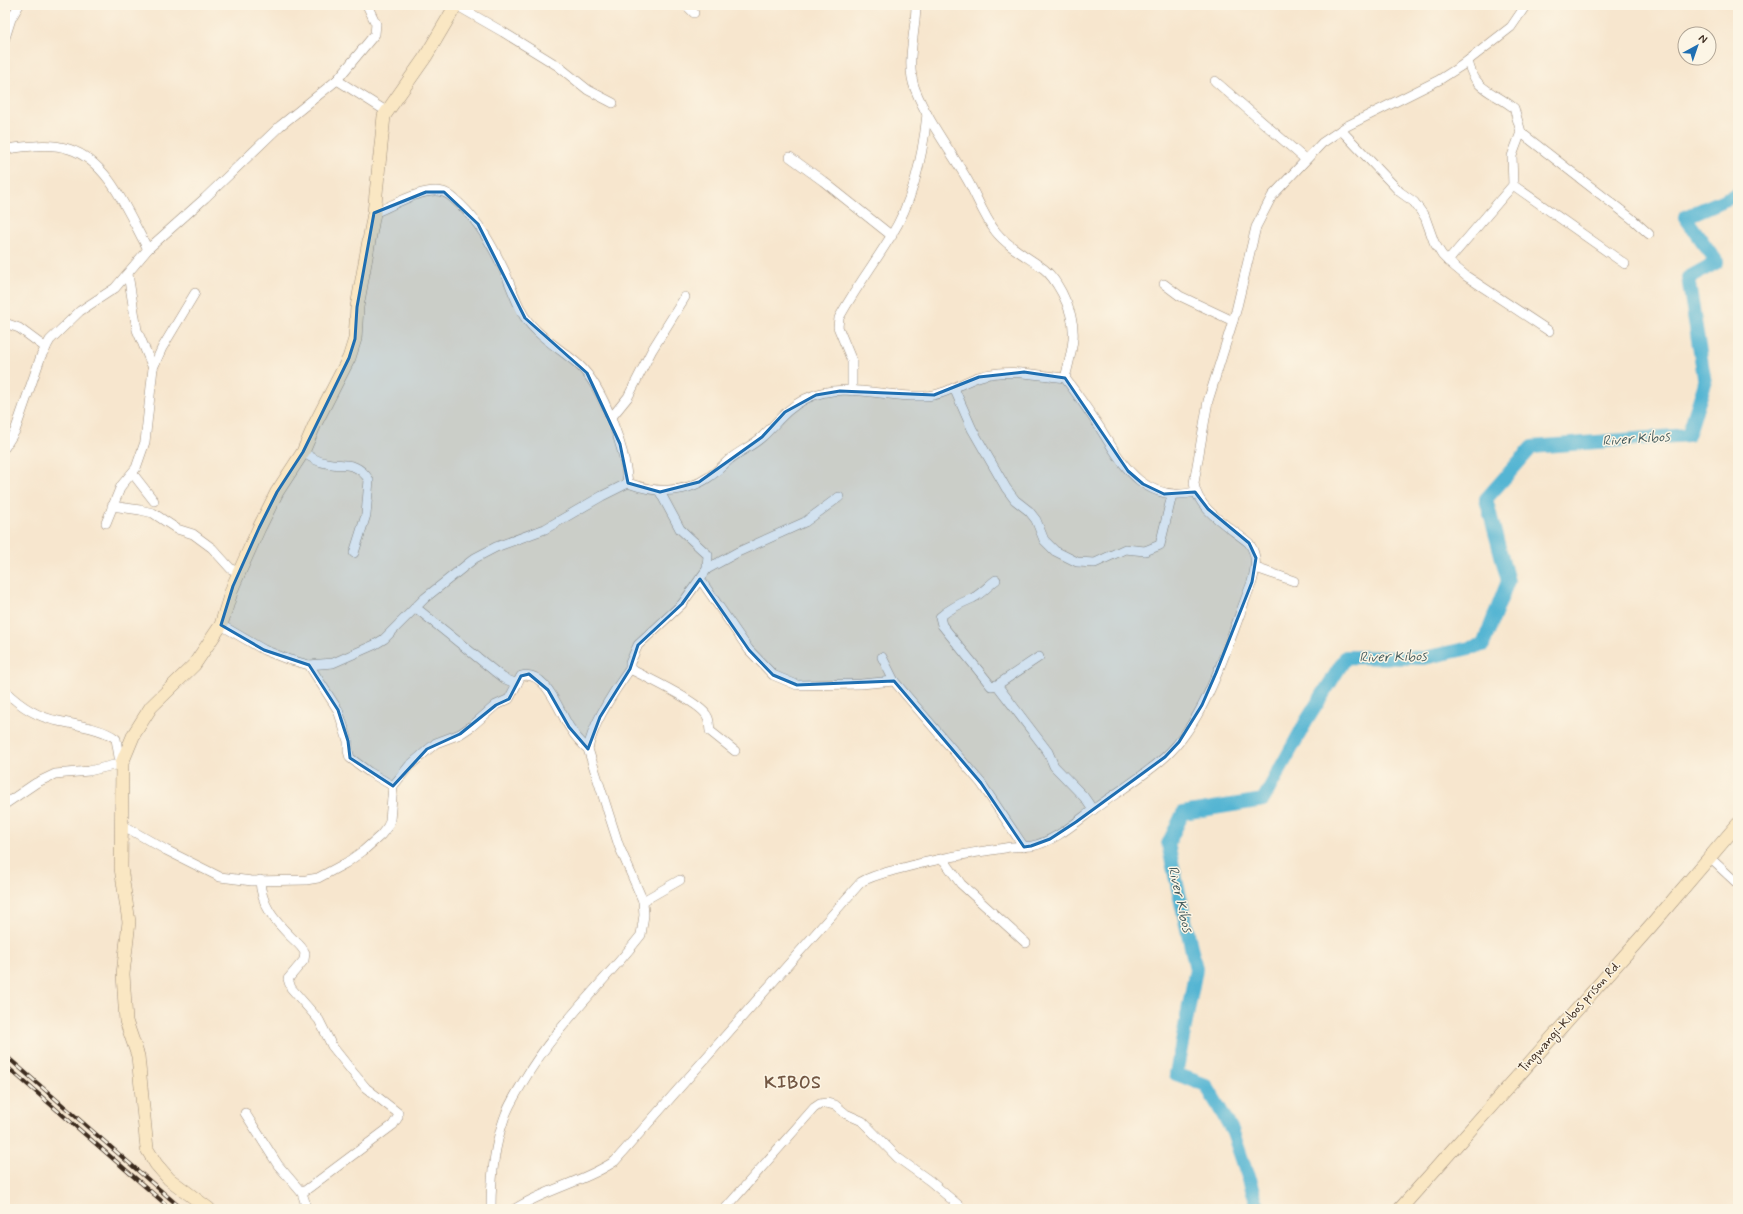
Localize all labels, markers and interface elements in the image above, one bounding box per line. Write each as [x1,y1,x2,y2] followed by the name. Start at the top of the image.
[1677,26,1717,66] north arrow
[1695,31,1710,47] text: N
[1602,428,1672,450] water label: River Kibos
[1359,647,1428,667] water label: River Kibos
[1164,864,1197,935] water label: River Kibos
[1515,957,1626,1077] street label: Tingwangi-Kibos prison Rd.
[764,1072,822,1094] district label: KIBOS

